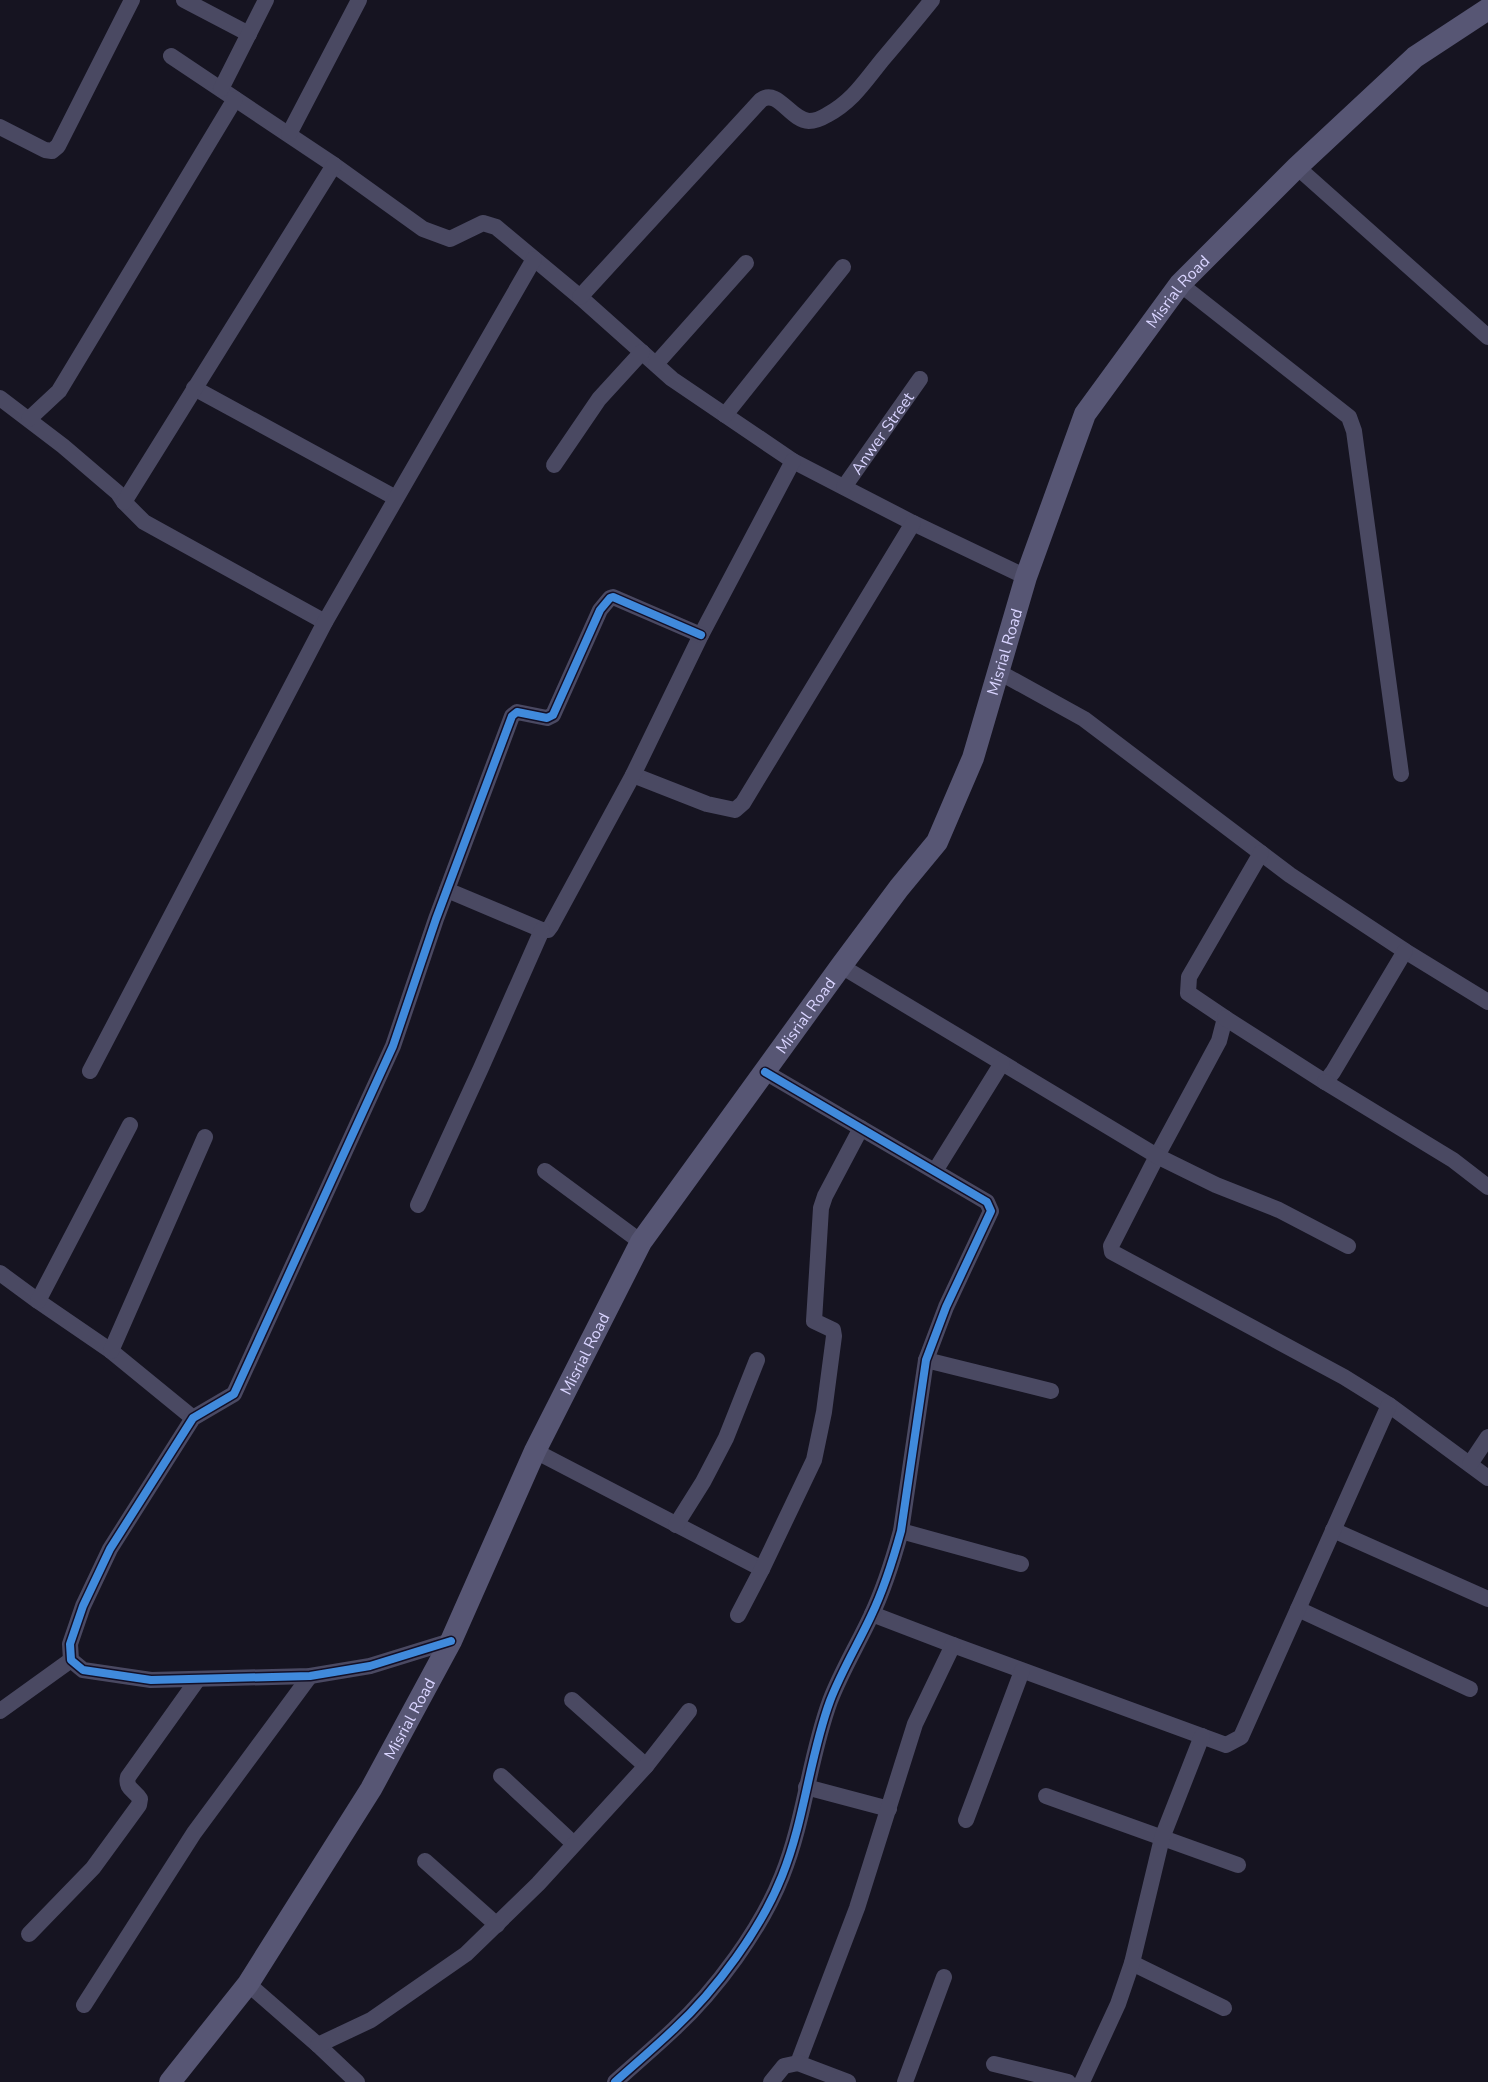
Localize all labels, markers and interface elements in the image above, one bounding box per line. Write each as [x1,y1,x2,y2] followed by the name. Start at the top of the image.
[1141,250,1215,333] street label: Misrial Road
[846,388,920,479] street label: Anwer Street
[982,606,1028,698] street label: Misrial Road
[771,973,841,1059] street label: Misrial Road
[555,1309,615,1399] street label: Misrial Road
[379,1674,441,1763] street label: Misrial Road

